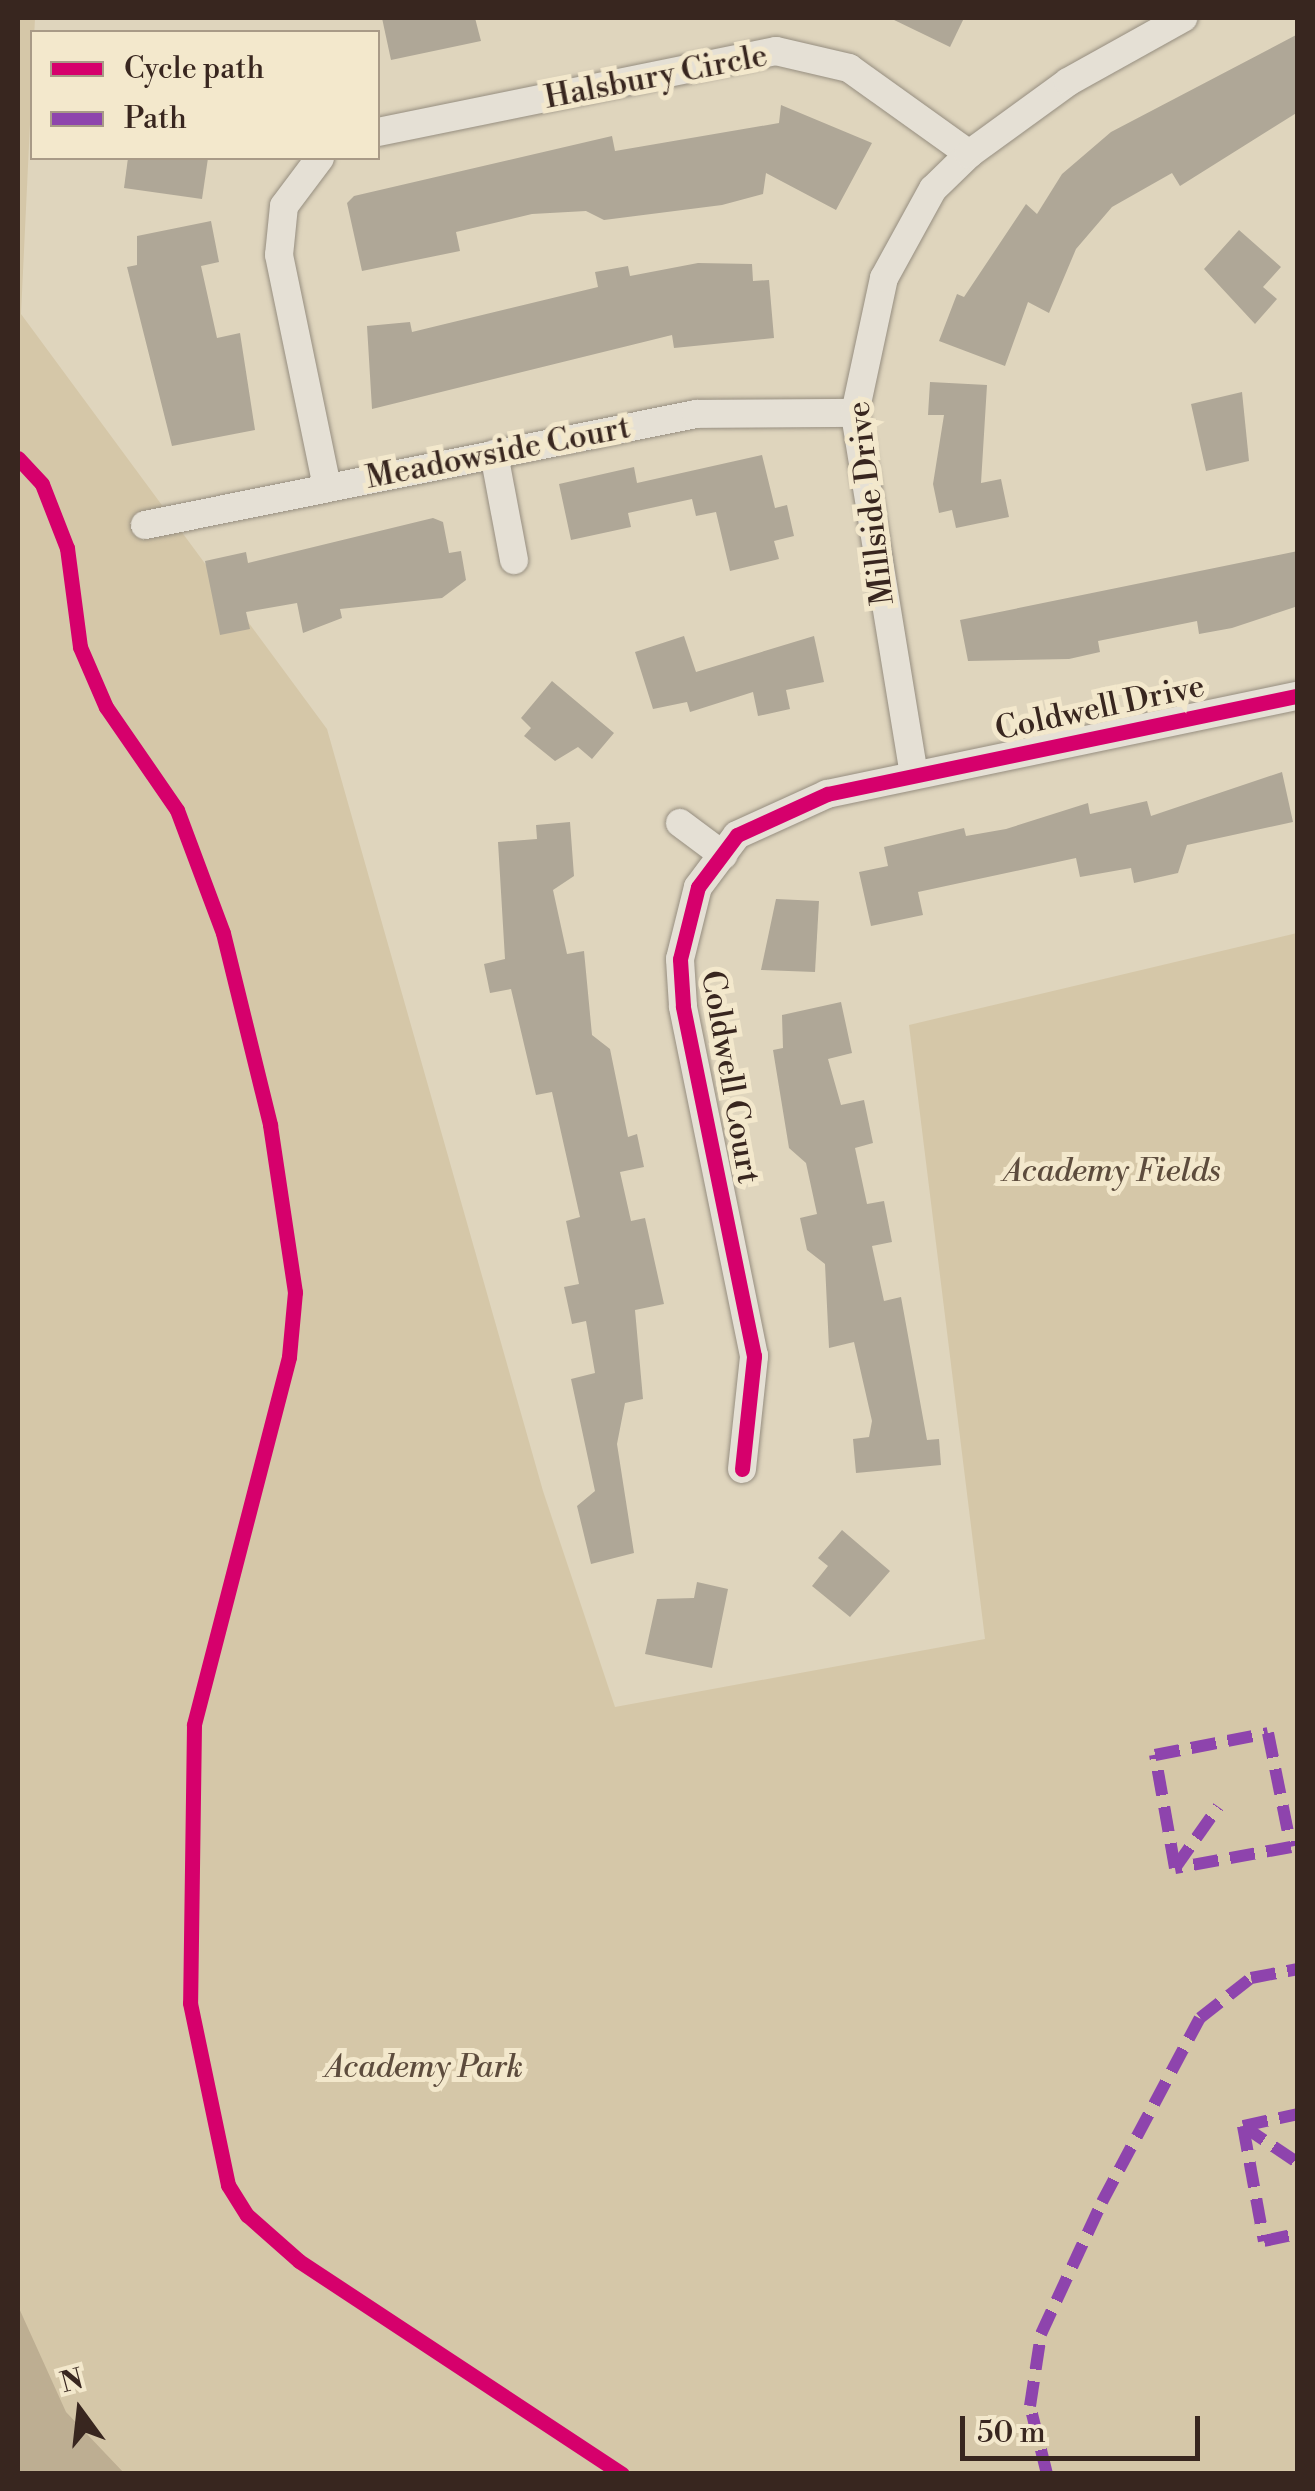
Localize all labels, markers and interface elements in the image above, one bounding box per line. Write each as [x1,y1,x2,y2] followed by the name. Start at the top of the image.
[30,30,380,160] legend
[541,37,771,117] street label: Halsbury Circle
[124,50,264,88] text: Cycle path
[124,100,187,138] text: Path
[839,399,903,607] street label: Millside Drive
[363,409,633,497] street label: Meadowside Court
[992,667,1208,749] street label: Coldwell Drive
[692,967,768,1187] street label: Coldwell Court
[1003,1152,1221,1190] park label: Academy Fields
[325,2048,523,2086] park label: Academy Park
[30,2361,130,2461] north arrow
[57,2362,87,2401] text: N
[965,2396,1205,2458] scale bar
[977,2414,1046,2452] text: 50 m

